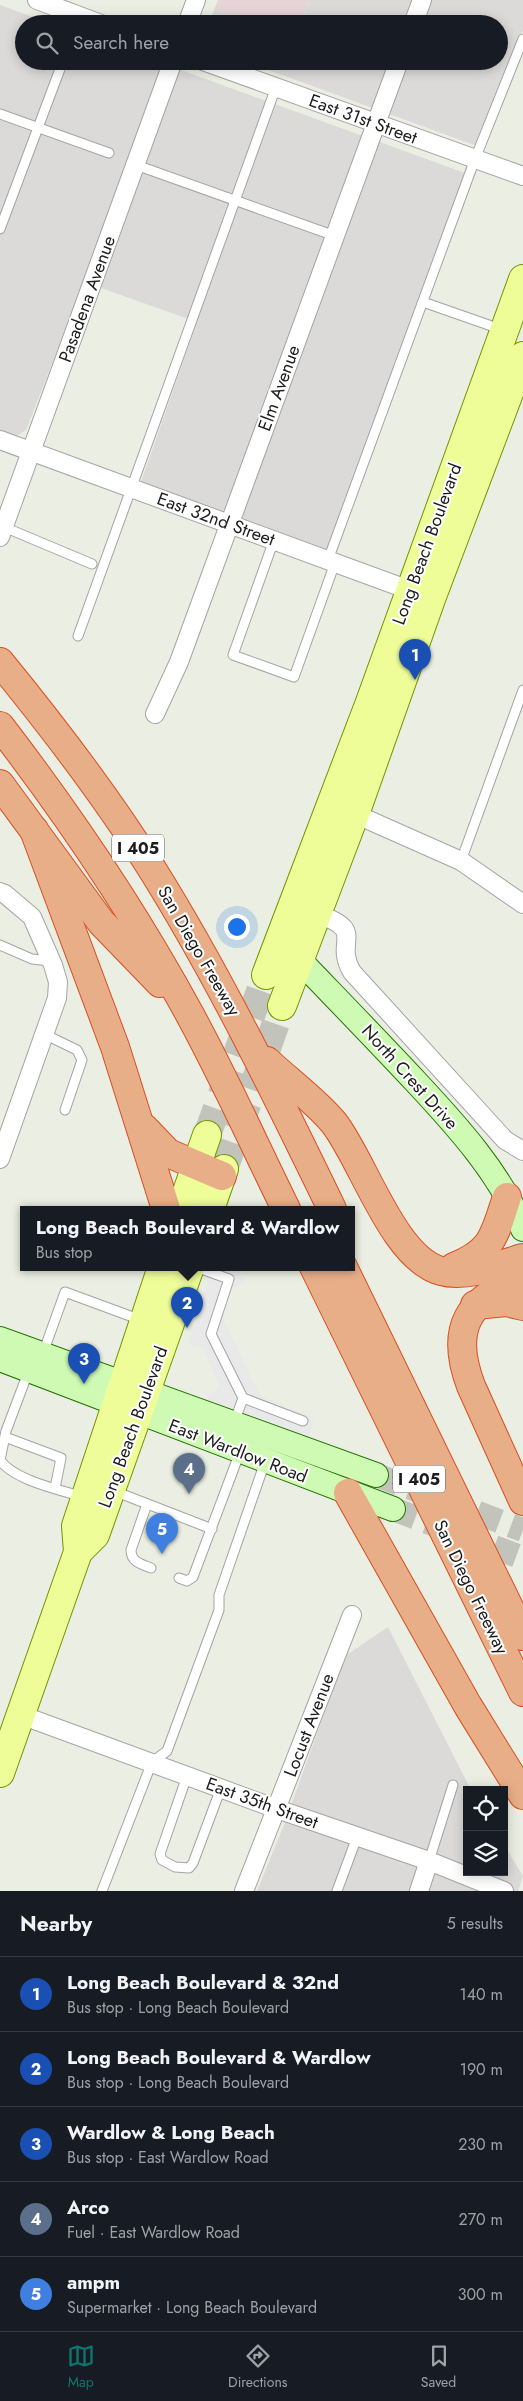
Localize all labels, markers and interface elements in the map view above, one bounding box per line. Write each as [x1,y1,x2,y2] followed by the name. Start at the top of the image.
[15,15,508,70] search box
[33,29,61,57] icon: search
[73,29,169,56] text: Search here
[305,87,421,151] street label: East 31st Street
[52,232,122,366] street label: Pasadena Avenue
[251,341,307,435] street label: Elm Avenue
[386,460,468,628] street label: Long Beach Boulevard
[153,486,279,553] street label: East 32nd Street
[399,639,431,680] pin: 1
[112,834,164,861] road number: I 405
[151,881,247,1021] street label: San Diego Freeway
[224,914,250,940] your location
[356,1019,464,1135] street label: North Crest Drive
[20,1206,355,1271] popup
[36,1214,339,1241] text: Long Beach Boulevard & Wardlow
[36,1241,92,1264] text: Bus stop
[171,1287,203,1328] pin: 2
[68,1343,100,1384] pin: 3
[92,1343,174,1511] street label: Long Beach Boulevard
[165,1413,311,1489] street label: East Wardlow Road
[173,1453,205,1494] pin: 4
[393,1466,445,1492] road number: I 405
[146,1513,178,1554] pin: 5
[427,1515,515,1659] street label: San Diego Freeway
[277,1669,341,1781] street label: Locust Avenue
[202,1771,322,1836] street label: East 35th Street
[463,1786,508,1876] map controls
[463,1786,508,1831] button: locate
[463,1831,508,1876] button: layers
[20,1909,92,1939] text: Nearby
[447,1912,503,1935] text: 5 results
[67,1969,339,1996] text: Long Beach Boulevard & 32nd
[32,1983,40,2006] text: 1
[460,1983,503,2006] text: 140 m
[67,1996,289,2019] text: Bus stop · Long Beach Boulevard
[67,2044,371,2071] text: Long Beach Boulevard & Wardlow
[31,2058,41,2081] text: 2
[460,2058,503,2081] text: 190 m
[67,2071,289,2094] text: Bus stop · Long Beach Boulevard
[67,2119,275,2146] text: Wardlow & Long Beach
[31,2133,41,2156] text: 3
[458,2133,503,2156] text: 230 m
[67,2146,269,2169] text: Bus stop · East Wardlow Road
[67,2194,109,2221] text: Arco
[30,2208,42,2231] text: 4
[459,2208,503,2231] text: 270 m
[67,2221,240,2244] text: Fuel · East Wardlow Road
[67,2269,120,2296] text: ampm
[31,2283,41,2306] text: 5
[458,2283,503,2306] text: 300 m
[67,2296,317,2319] text: Supermarket · Long Beach Boulevard
[67,2342,95,2392] tab: Map
[228,2342,287,2392] tab: Directions
[421,2342,456,2392] tab: Saved

